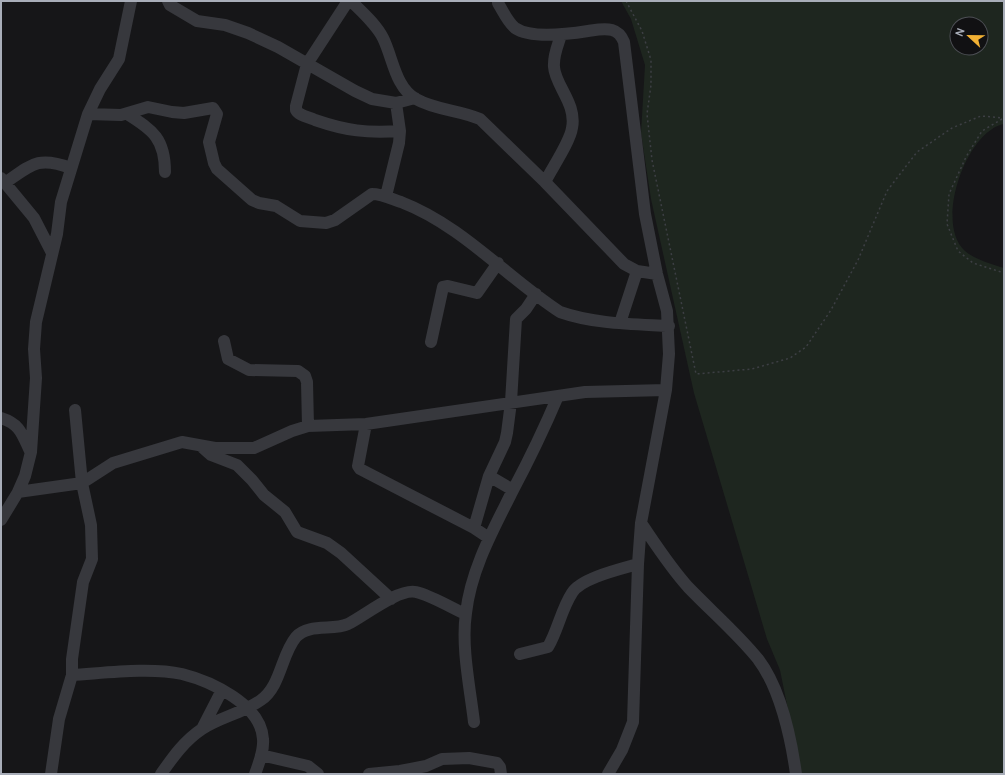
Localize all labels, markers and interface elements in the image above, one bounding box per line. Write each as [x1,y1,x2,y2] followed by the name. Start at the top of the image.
[949,16,989,56] north arrow
[952,26,968,38] text: N

